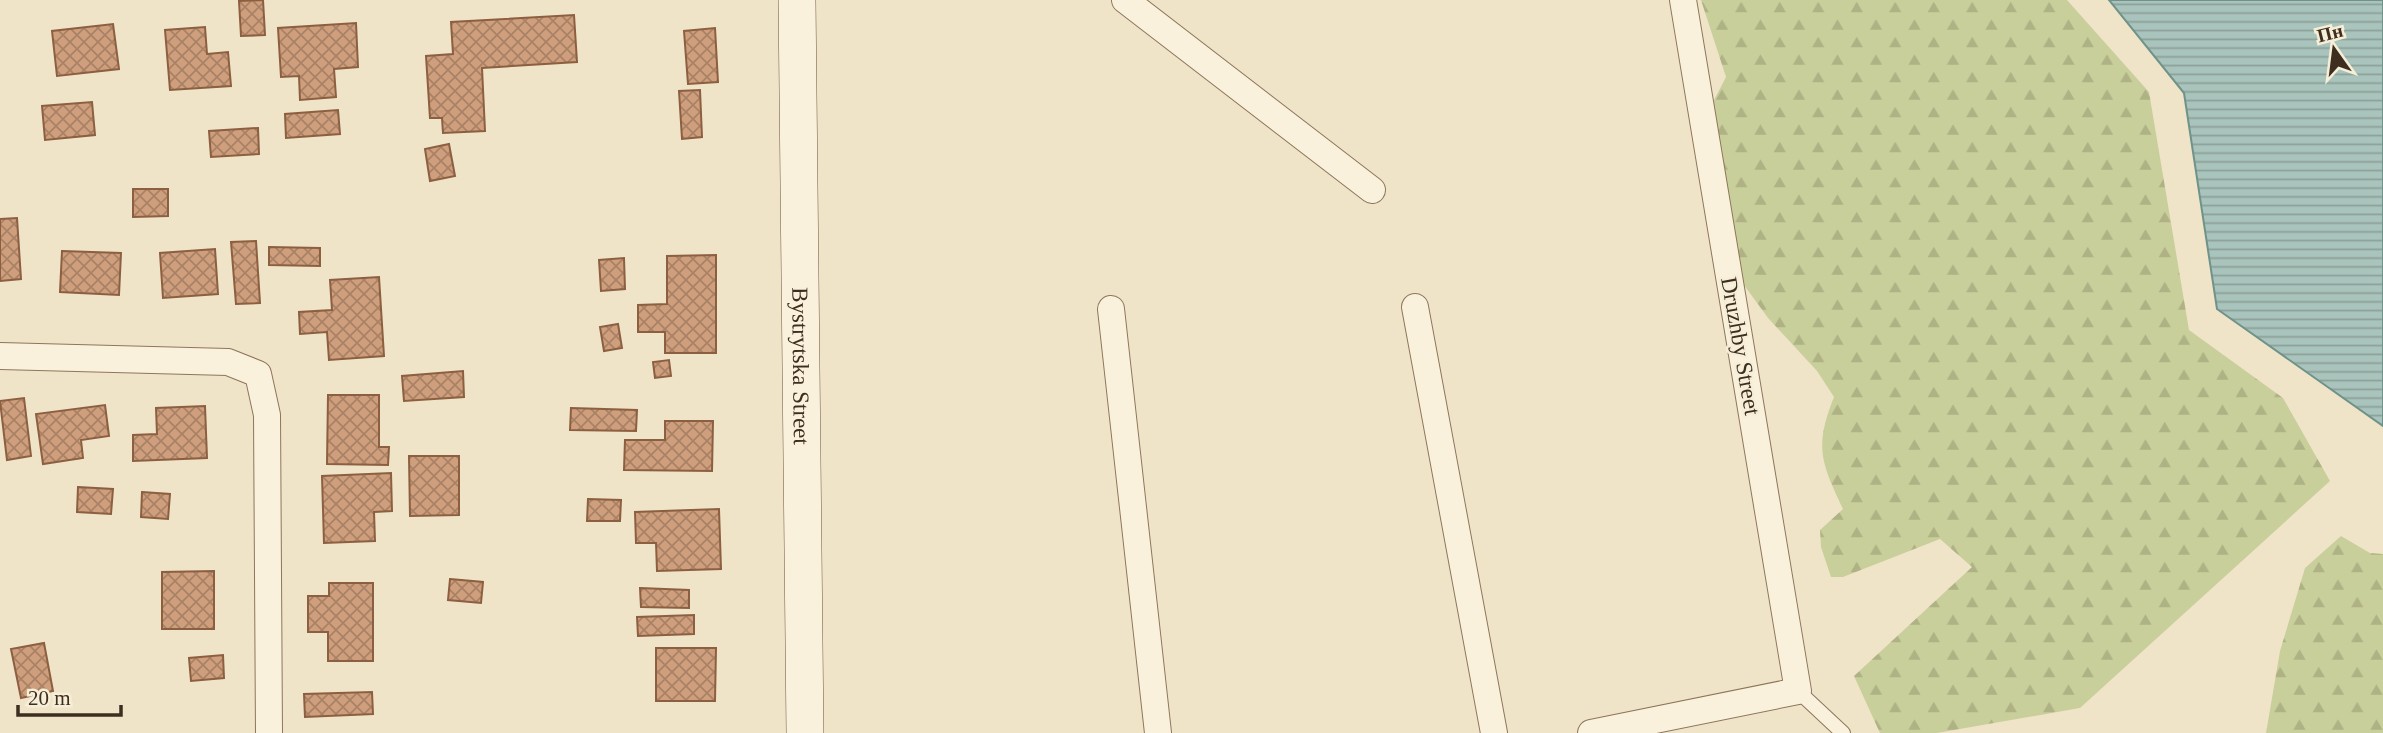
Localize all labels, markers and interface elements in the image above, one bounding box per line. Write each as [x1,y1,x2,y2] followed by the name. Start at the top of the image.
[2299,14,2369,84] north arrow
[2315,20,2345,46] text: Пн
[1716,275,1765,418] street label: Druzhby Street
[787,287,814,446] street label: Bystrytska Street
[18,674,121,718] scale bar
[28,686,71,710] text: 20 m

